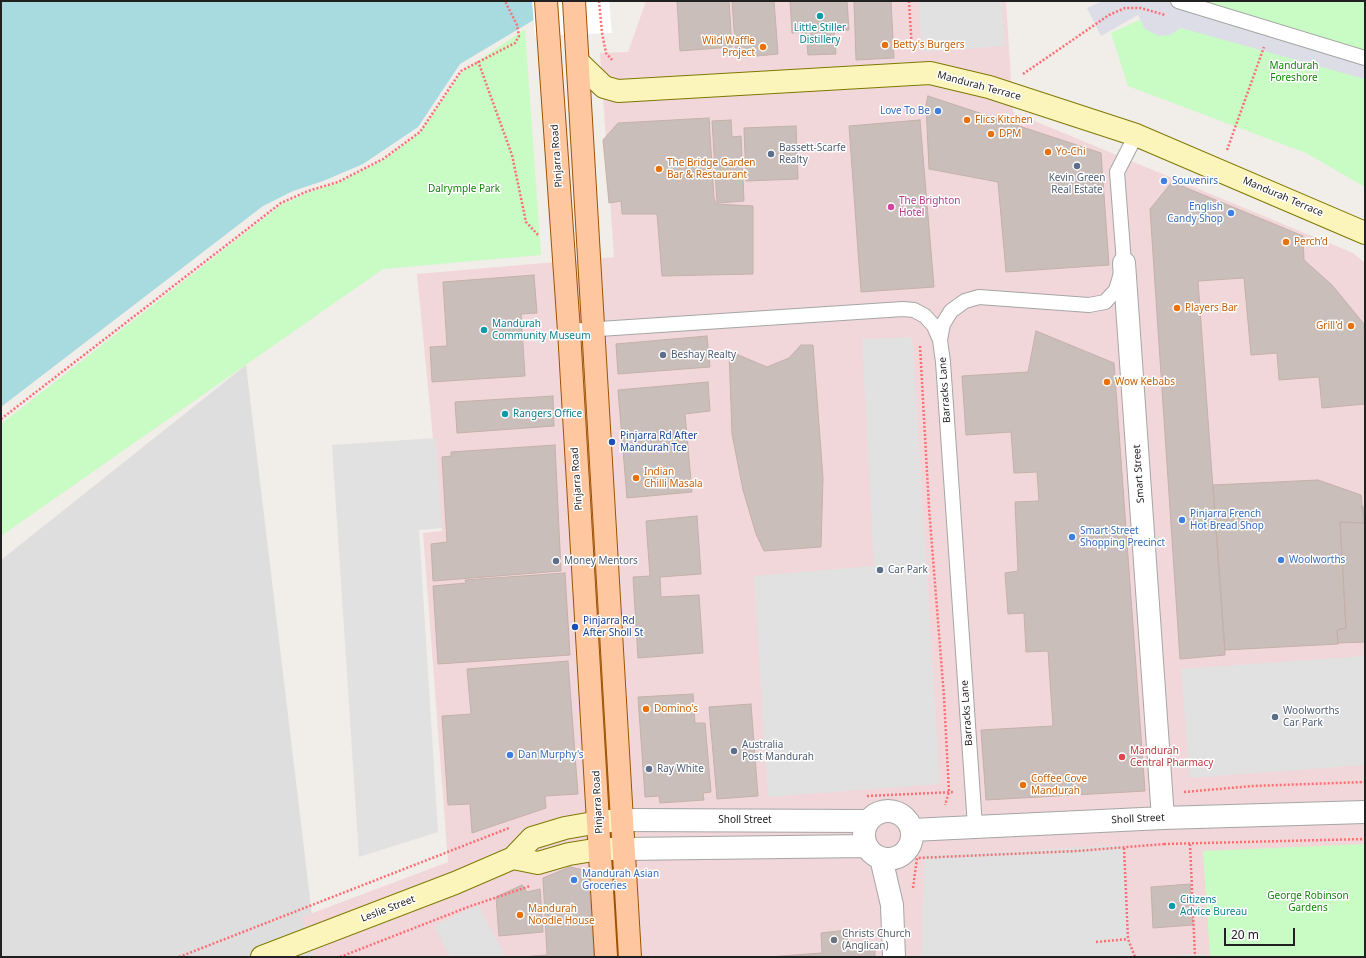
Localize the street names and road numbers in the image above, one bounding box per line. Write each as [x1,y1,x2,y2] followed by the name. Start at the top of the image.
[936,69,1022,103] street label: Mandurah Terrace
[549,124,565,188] street label: Pinjarra Road
[1241,175,1325,219] street label: Mandurah Terrace
[937,357,953,423] street label: Barracks Lane
[1131,444,1147,504] street label: Smart Street
[569,447,585,511] street label: Pinjarra Road
[959,680,975,746] street label: Barracks Lane
[590,770,606,834] street label: Pinjarra Road
[1111,812,1165,826] street label: Sholl Street
[718,814,772,826] street label: Sholl Street
[359,893,417,925] street label: Leslie Street

